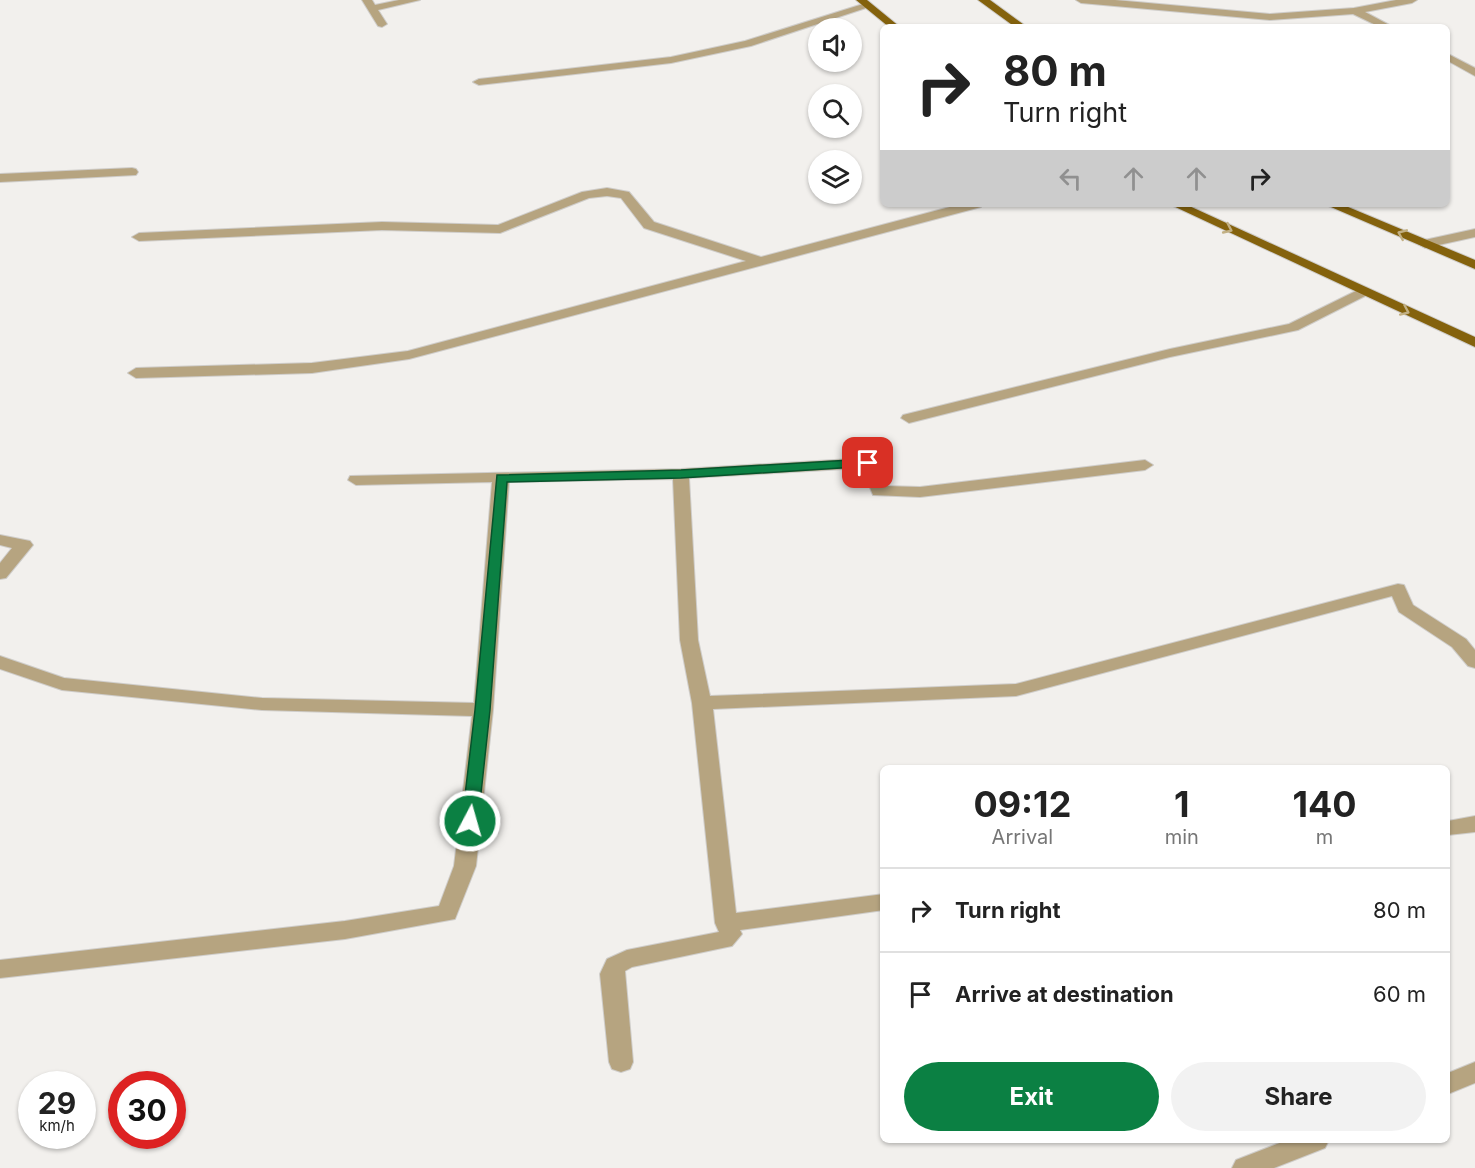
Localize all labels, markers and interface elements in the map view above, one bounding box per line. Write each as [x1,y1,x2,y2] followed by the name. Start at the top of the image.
[808,18,862,204] map controls
[808,18,862,72] button: sound
[1003,45,1107,96] text: 80 m
[904,48,982,126] icon: right
[808,84,862,138] button: search
[1003,96,1127,129] text: Turn right
[808,150,862,204] button: layers
[1054,162,1087,195] icon: left
[1117,162,1150,195] icon: ahead
[1180,162,1213,195] icon: ahead
[1243,162,1276,195] icon: right
[1222,221,1233,233] one-way arrow
[1397,229,1408,241] one-way arrow
[1398,304,1409,316] one-way arrow
[842,437,893,488] pin
[851,446,884,479] icon: arrive
[973,782,1071,826] text: 09:12
[1174,782,1190,826] text: 1
[1292,782,1357,826] text: 140
[438,789,502,853] position arrow
[992,825,1053,849] text: Arrival
[1165,825,1199,849] text: min
[1316,825,1333,849] text: m
[904,894,937,927] icon: right
[955,897,1061,923] text: Turn right
[1373,897,1426,923] text: 80 m
[904,978,937,1011] icon: arrive
[955,981,1174,1007] text: Arrive at destination
[1373,981,1426,1007] text: 60 m
[904,1062,1159,1131] button: Exit
[1171,1062,1426,1131] button: Share
[108,1071,186,1149] speed limit sign: 30
[38,1085,76,1121] text: 29
[39,1116,75,1135] text: km/h

